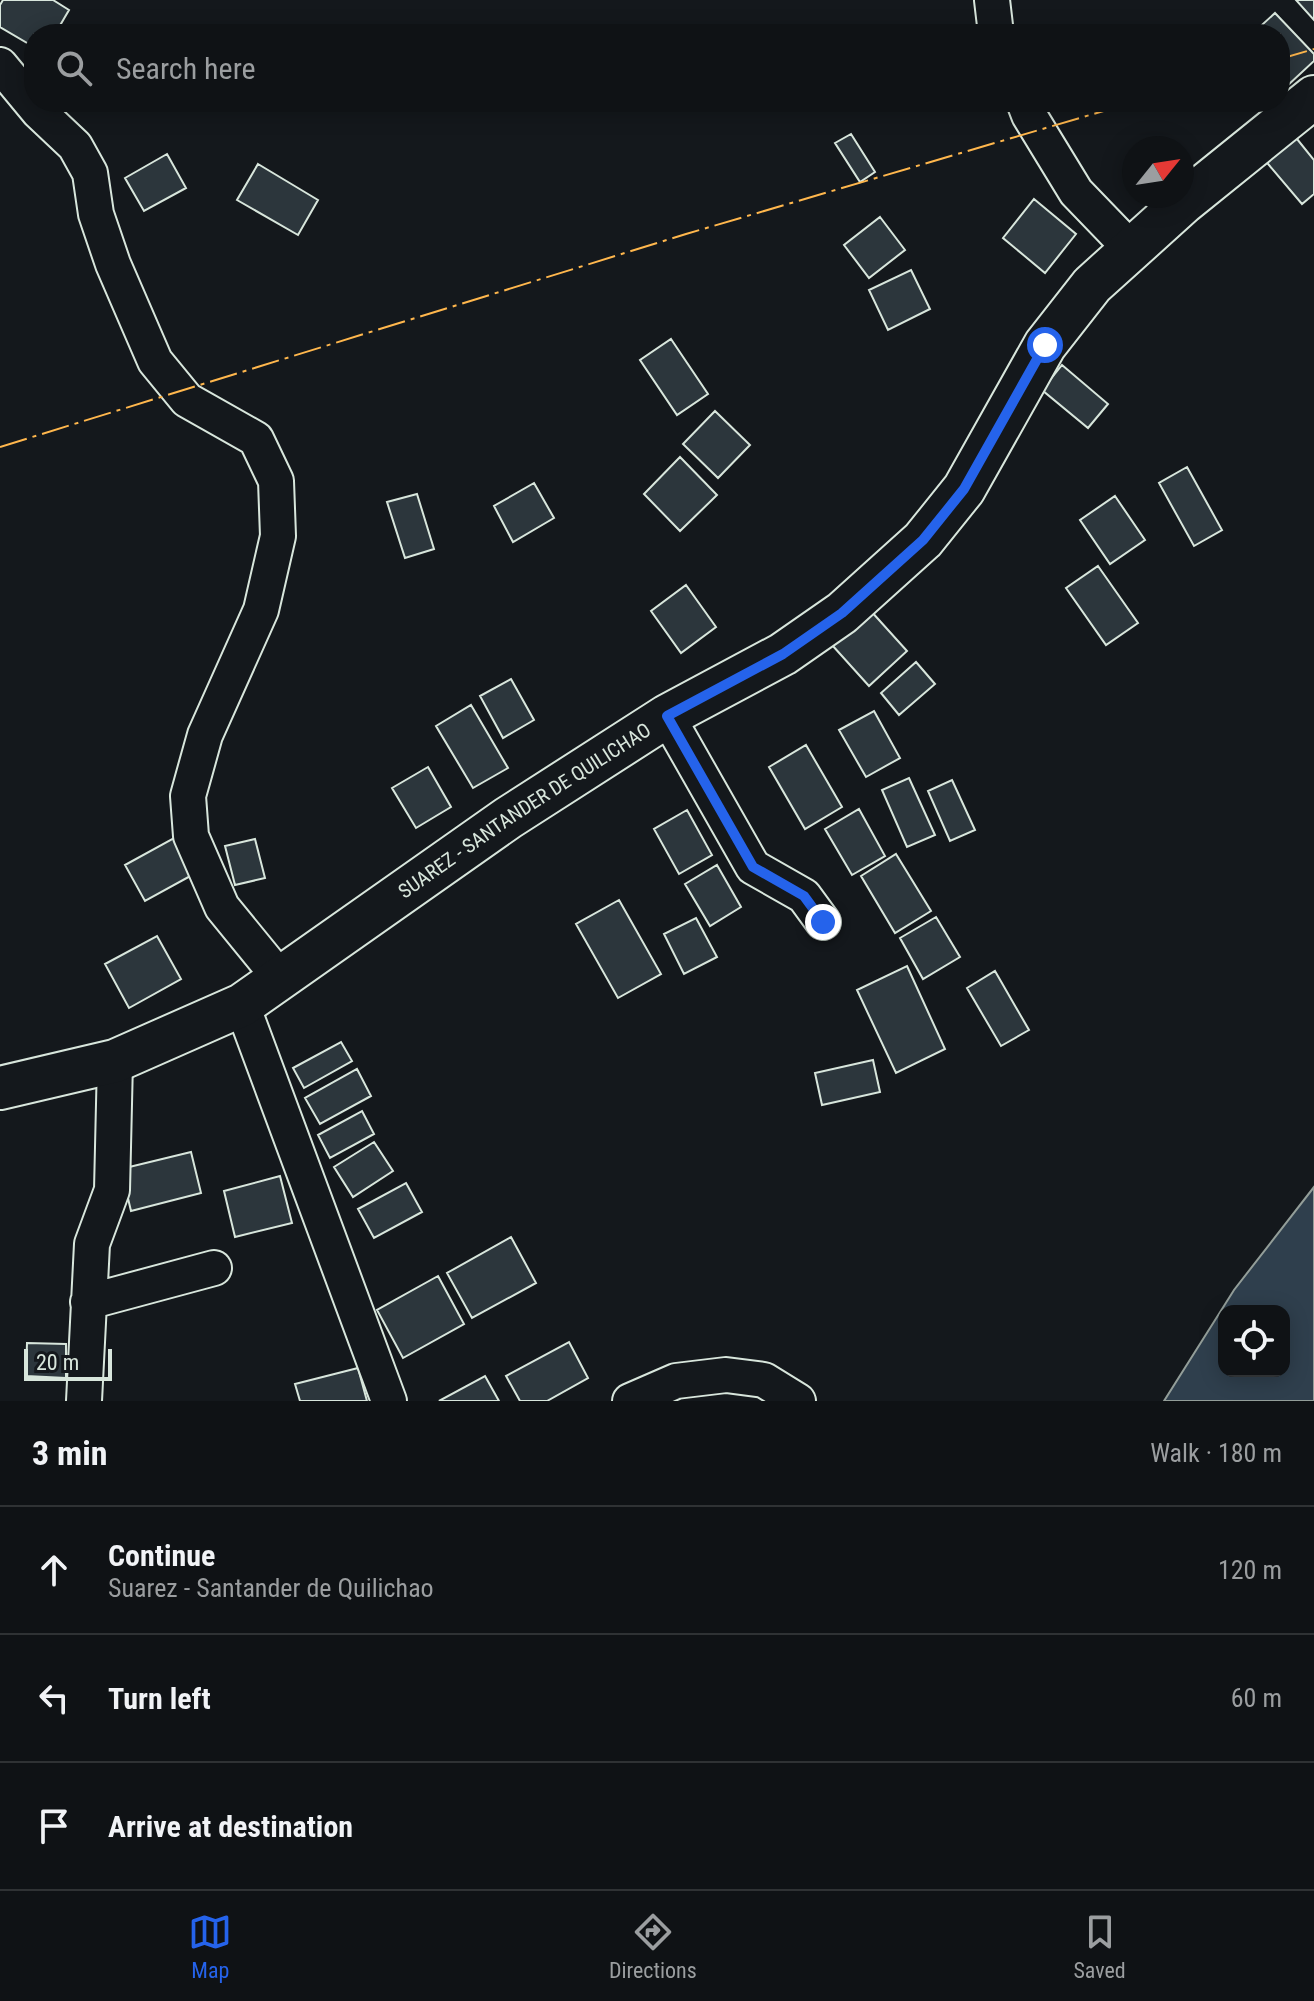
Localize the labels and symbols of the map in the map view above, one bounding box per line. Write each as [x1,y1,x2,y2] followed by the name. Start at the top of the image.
[1122,136,1194,208] north arrow
[1027,327,1063,363] route start
[394,718,655,903] street label: SUAREZ - SANTANDER DE QUILICHAO
[805,904,841,940] route end
[24,1345,112,1381] scale bar

